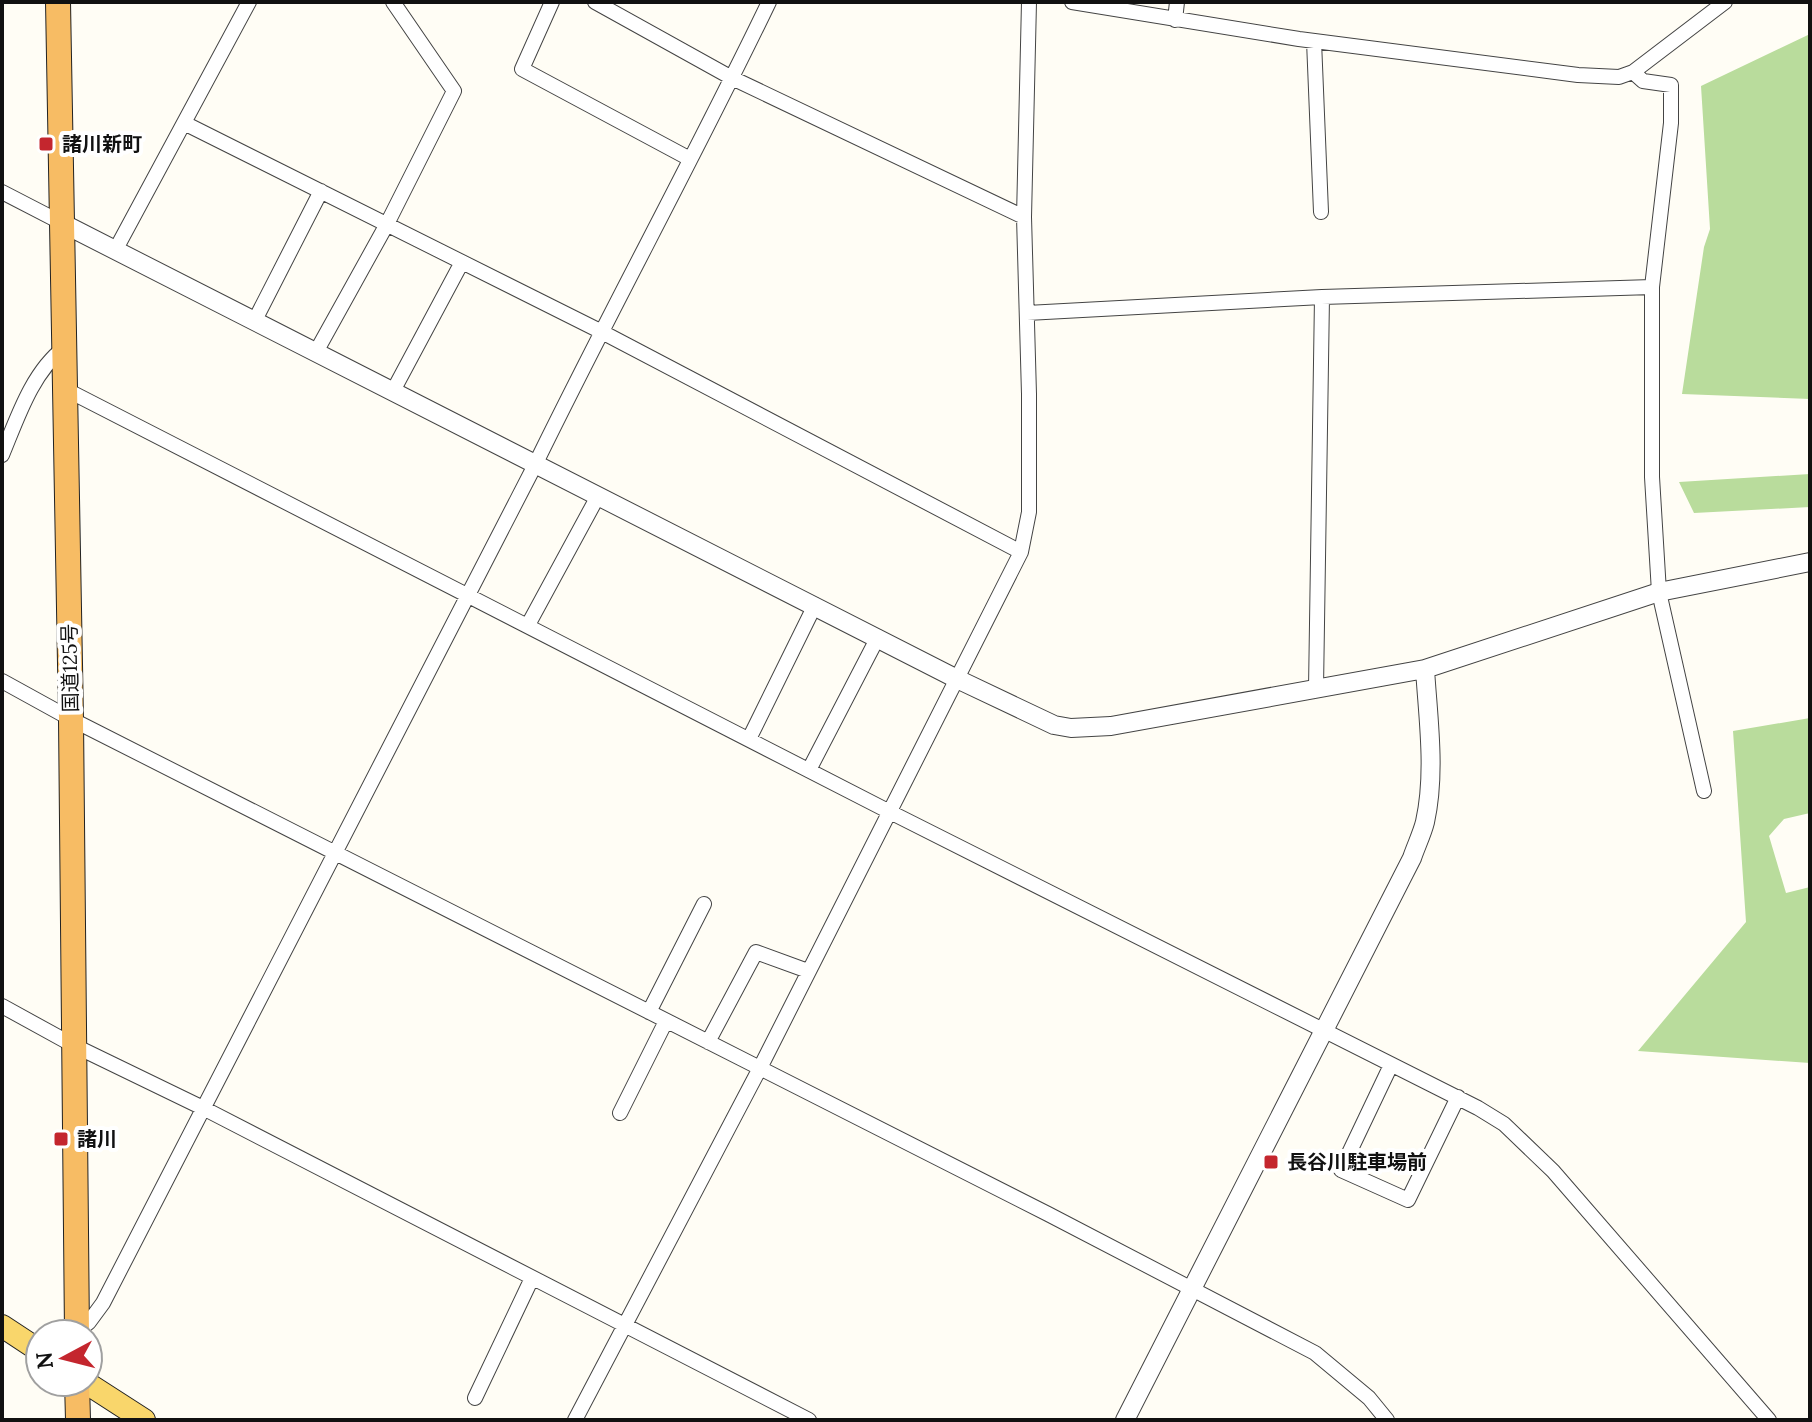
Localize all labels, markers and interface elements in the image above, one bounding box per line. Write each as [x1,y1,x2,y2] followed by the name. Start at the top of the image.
[62,131,142,156] place label: 諸川新町
[37,135,55,153] marker: 諸川新町
[56,623,83,713] street label: 国道125号
[77,1126,117,1151] place label: 諸川
[52,1130,70,1148] marker: 諸川
[1287,1149,1427,1174] place label: 長谷川駐車場前
[1262,1153,1280,1171] marker: 長谷川駐車場前
[24,1318,104,1398] north arrow
[29,1350,59,1371] text: N

